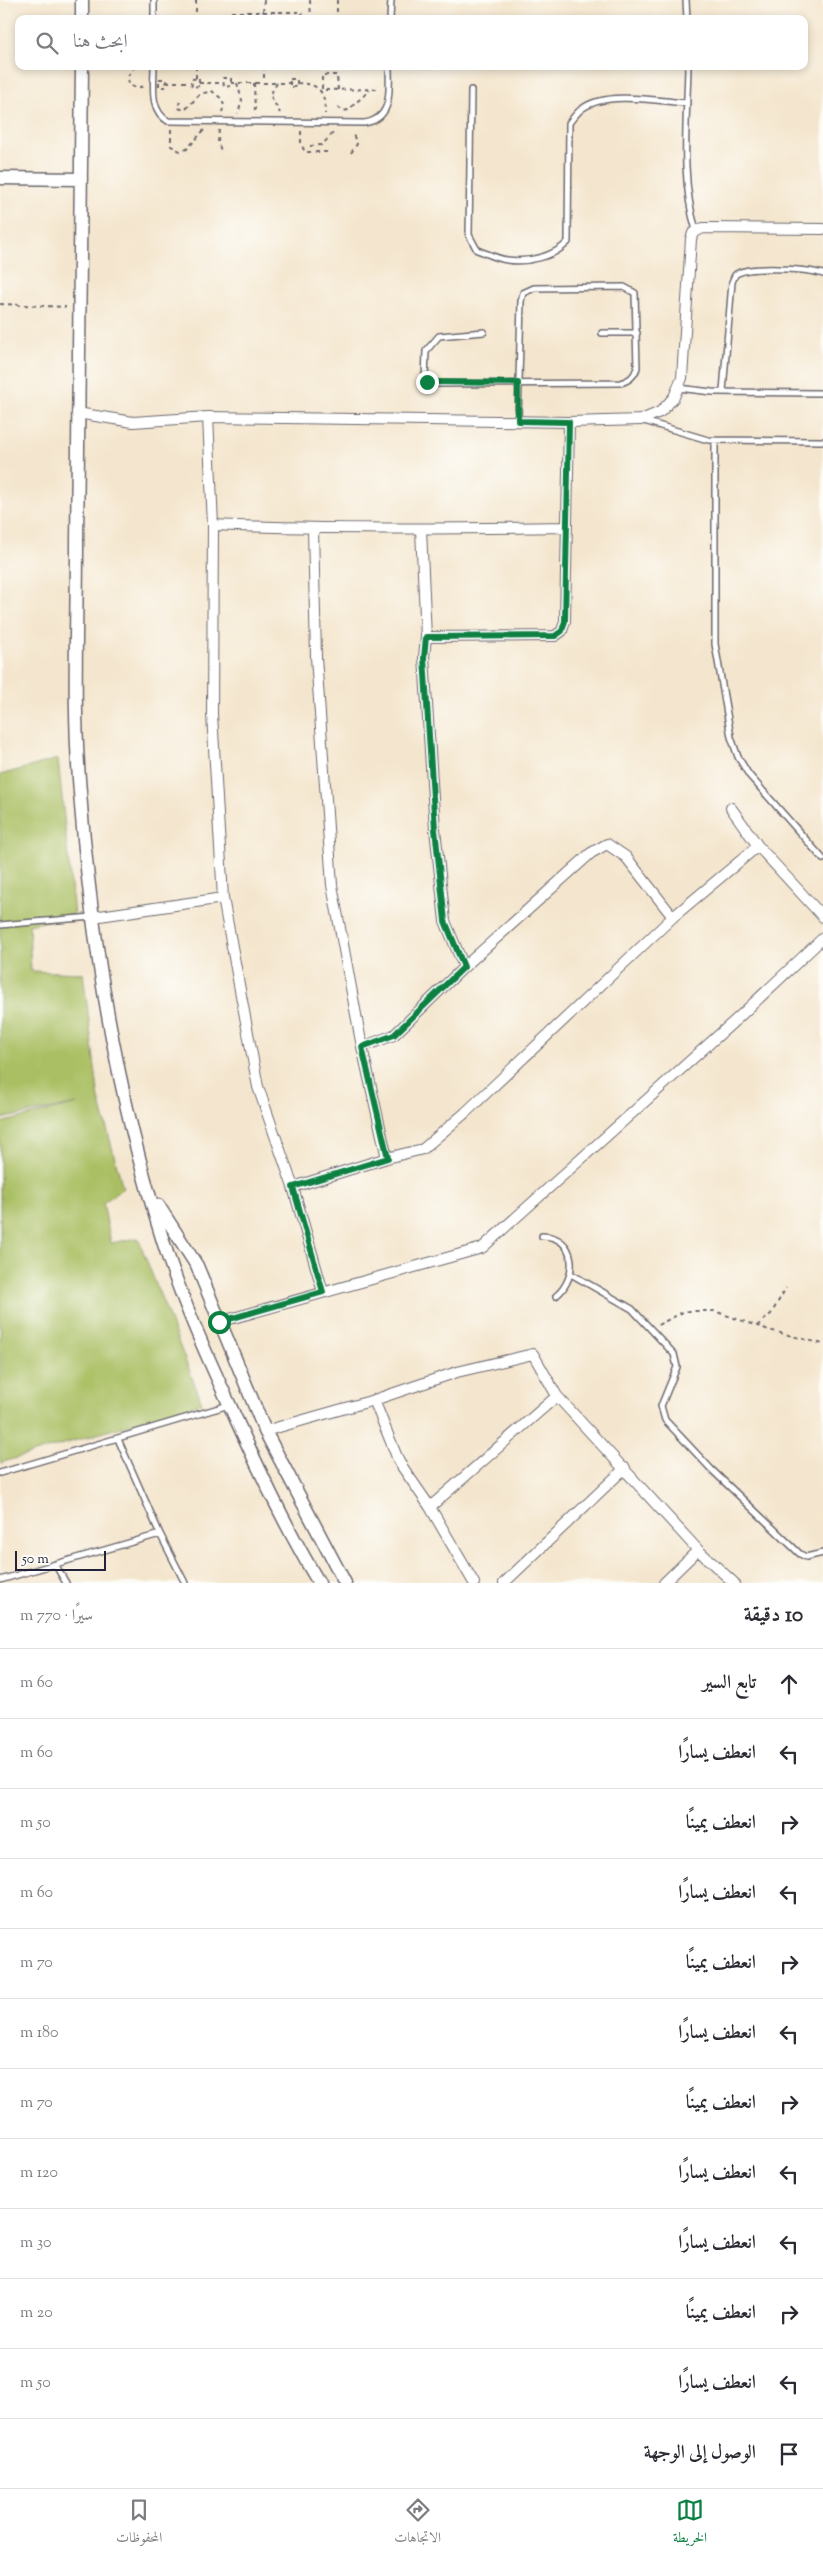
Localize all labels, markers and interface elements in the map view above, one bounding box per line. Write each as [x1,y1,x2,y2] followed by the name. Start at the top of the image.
[15,15,808,70] search box
[33,29,61,57] icon: search
[73,29,128,56] text: ابحث هنا
[416,371,439,394] route end
[208,1311,231,1334] route start
[15,1548,106,1571] scale bar
[22,1550,49,1570] text: 50 m
[744,1601,803,1631] text: 10 دقيقة
[20,1605,93,1628] text: سيرًا · 770 m
[702,1670,756,1697] text: تابع السير
[775,1670,803,1698] icon: ahead
[20,1672,53,1695] text: 60 m
[678,1740,756,1767] text: انعطف يسارًا
[775,1740,803,1768] icon: left
[20,1742,53,1765] text: 60 m
[686,1810,756,1837] text: انعطف يمينًا
[775,1810,803,1838] icon: right
[20,1812,51,1835] text: 50 m
[678,1880,756,1907] text: انعطف يسارًا
[775,1880,803,1908] icon: left
[20,1882,53,1905] text: 60 m
[686,1950,756,1977] text: انعطف يمينًا
[775,1950,803,1978] icon: right
[20,1952,53,1975] text: 70 m
[678,2020,756,2047] text: انعطف يسارًا
[775,2020,803,2048] icon: left
[20,2022,59,2045] text: 180 m
[686,2090,756,2117] text: انعطف يمينًا
[775,2090,803,2118] icon: right
[20,2092,53,2115] text: 70 m
[678,2160,756,2187] text: انعطف يسارًا
[775,2160,803,2188] icon: left
[20,2162,58,2185] text: 120 m
[678,2230,756,2257] text: انعطف يسارًا
[775,2230,803,2258] icon: left
[20,2232,51,2255] text: 30 m
[686,2300,756,2327] text: انعطف يمينًا
[775,2300,803,2328] icon: right
[20,2302,53,2325] text: 20 m
[678,2370,756,2397] text: انعطف يسارًا
[775,2370,803,2398] icon: left
[20,2372,51,2395] text: 50 m
[644,2440,756,2467] text: الوصول إلى الوجهة
[775,2440,803,2468] icon: arrive
[116,2496,162,2551] tab: المحفوظات
[394,2496,441,2551] tab: الاتجاهات
[673,2496,707,2551] tab: الخريطة

